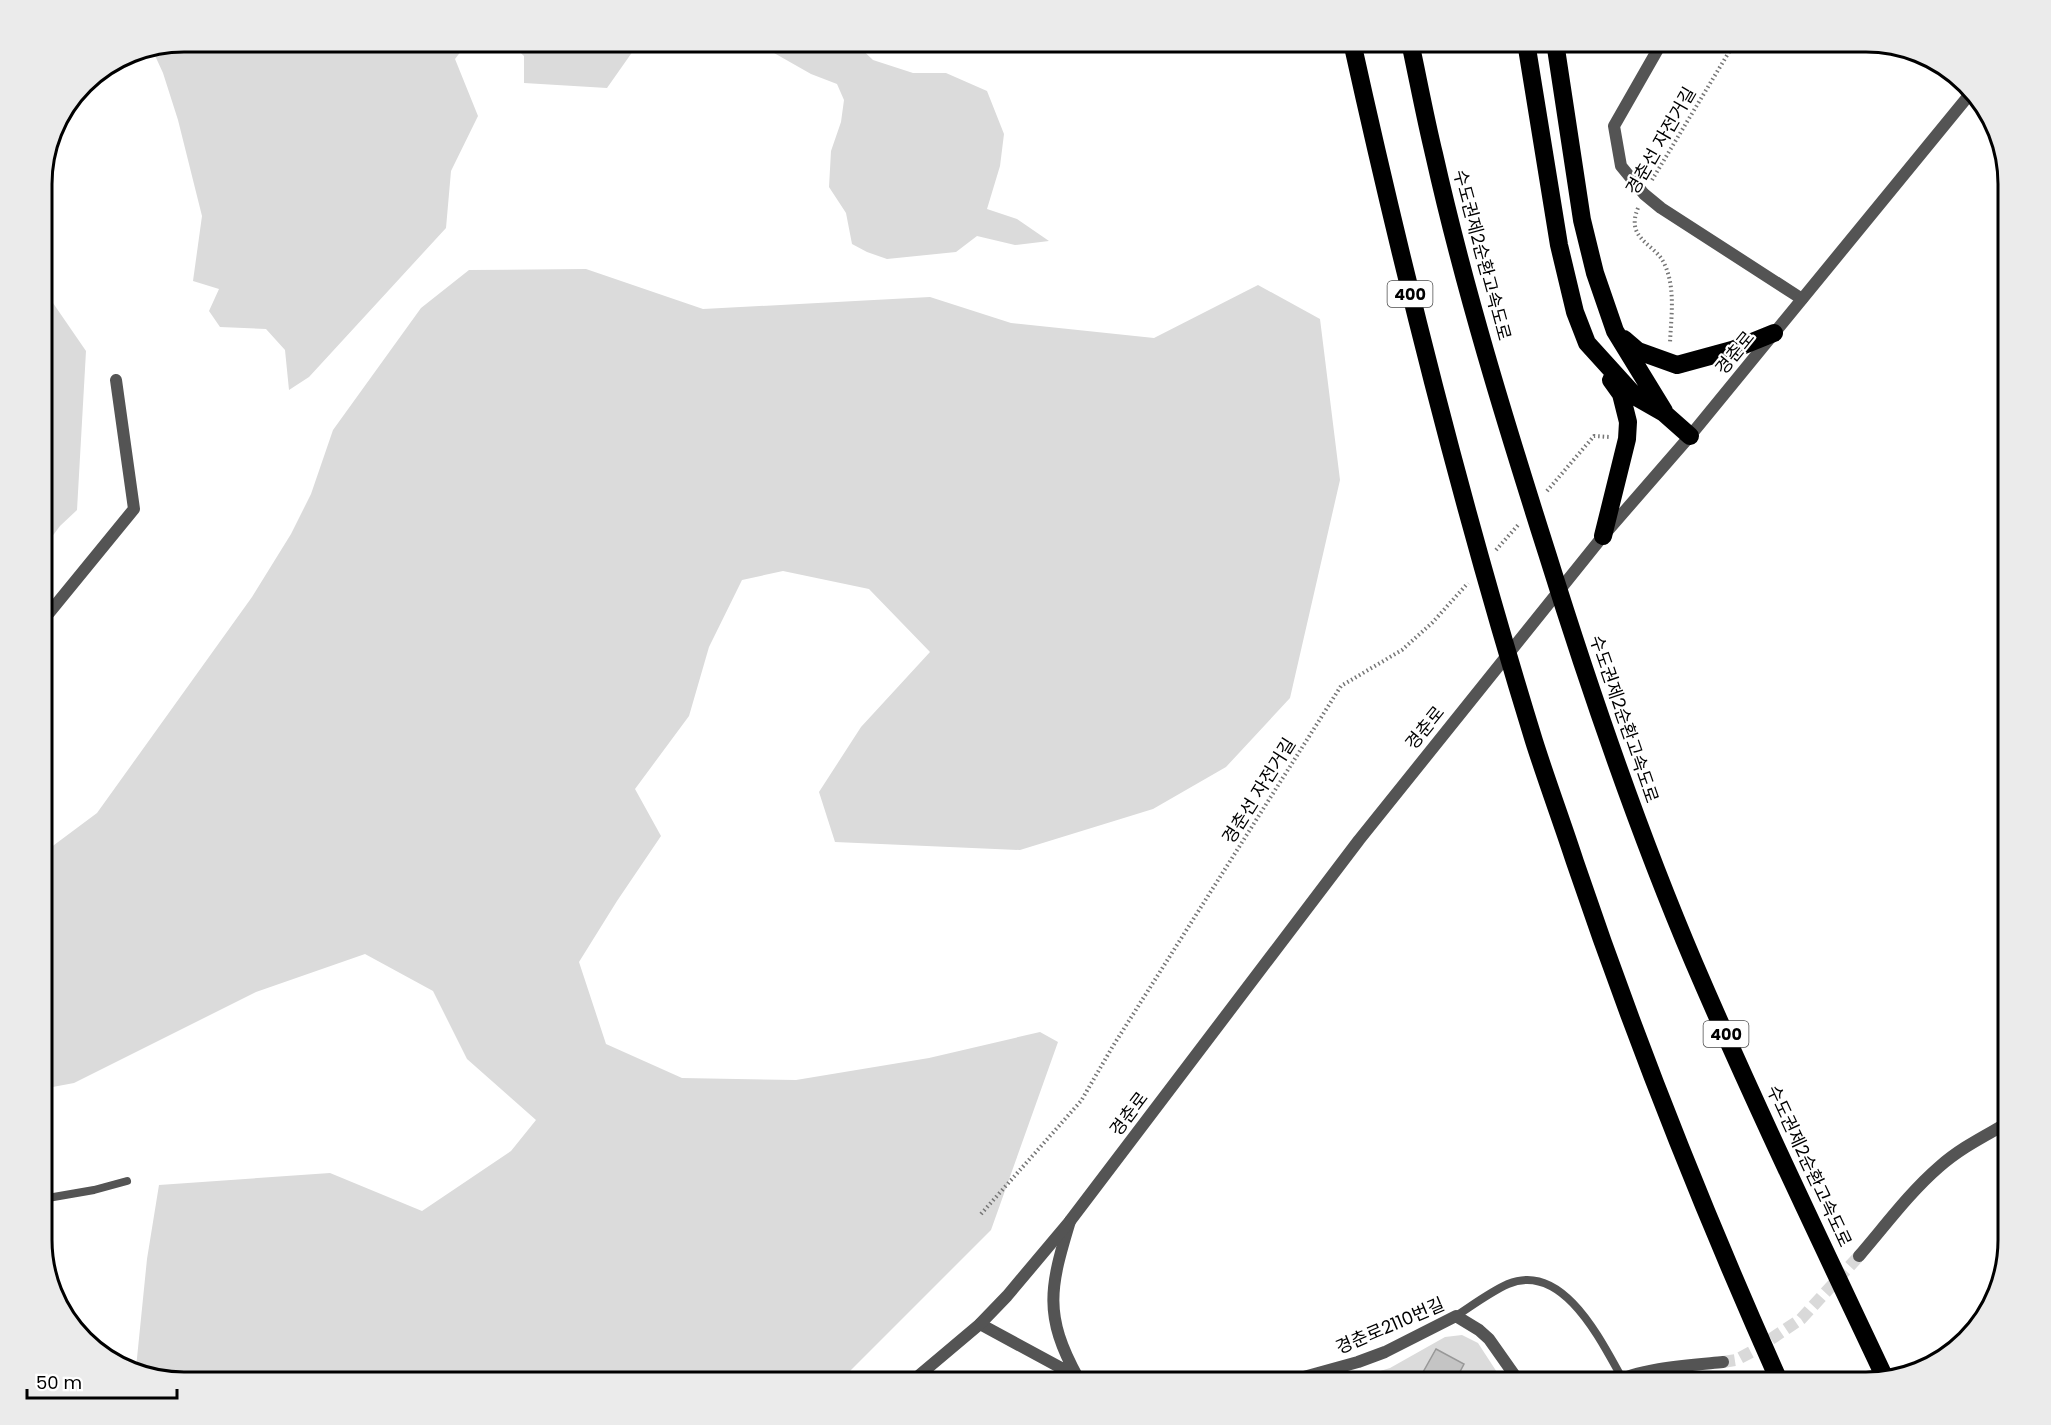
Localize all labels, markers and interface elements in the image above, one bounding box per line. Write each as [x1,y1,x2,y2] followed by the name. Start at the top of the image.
[1620,82,1702,199] street label: 경춘선 자전거길
[1448,167,1517,343] street label: 수도권제2순환고속도로
[1388,281,1432,307] road number: 400
[1709,326,1760,380] street label: 경춘로
[1584,632,1665,806] street label: 수도권제2순환고속도로
[1399,701,1450,755] street label: 경춘로
[1216,733,1301,849] street label: 경춘선 자전거길
[1704,1021,1748,1047] road number: 400
[1761,1081,1858,1251] street label: 수도권제2순환고속도로
[1104,1086,1154,1141] street label: 경춘로
[1332,1291,1448,1360] street label: 경춘로2110번길
[27,1362,177,1400] scale bar
[36,1370,82,1395] text: 50 m

